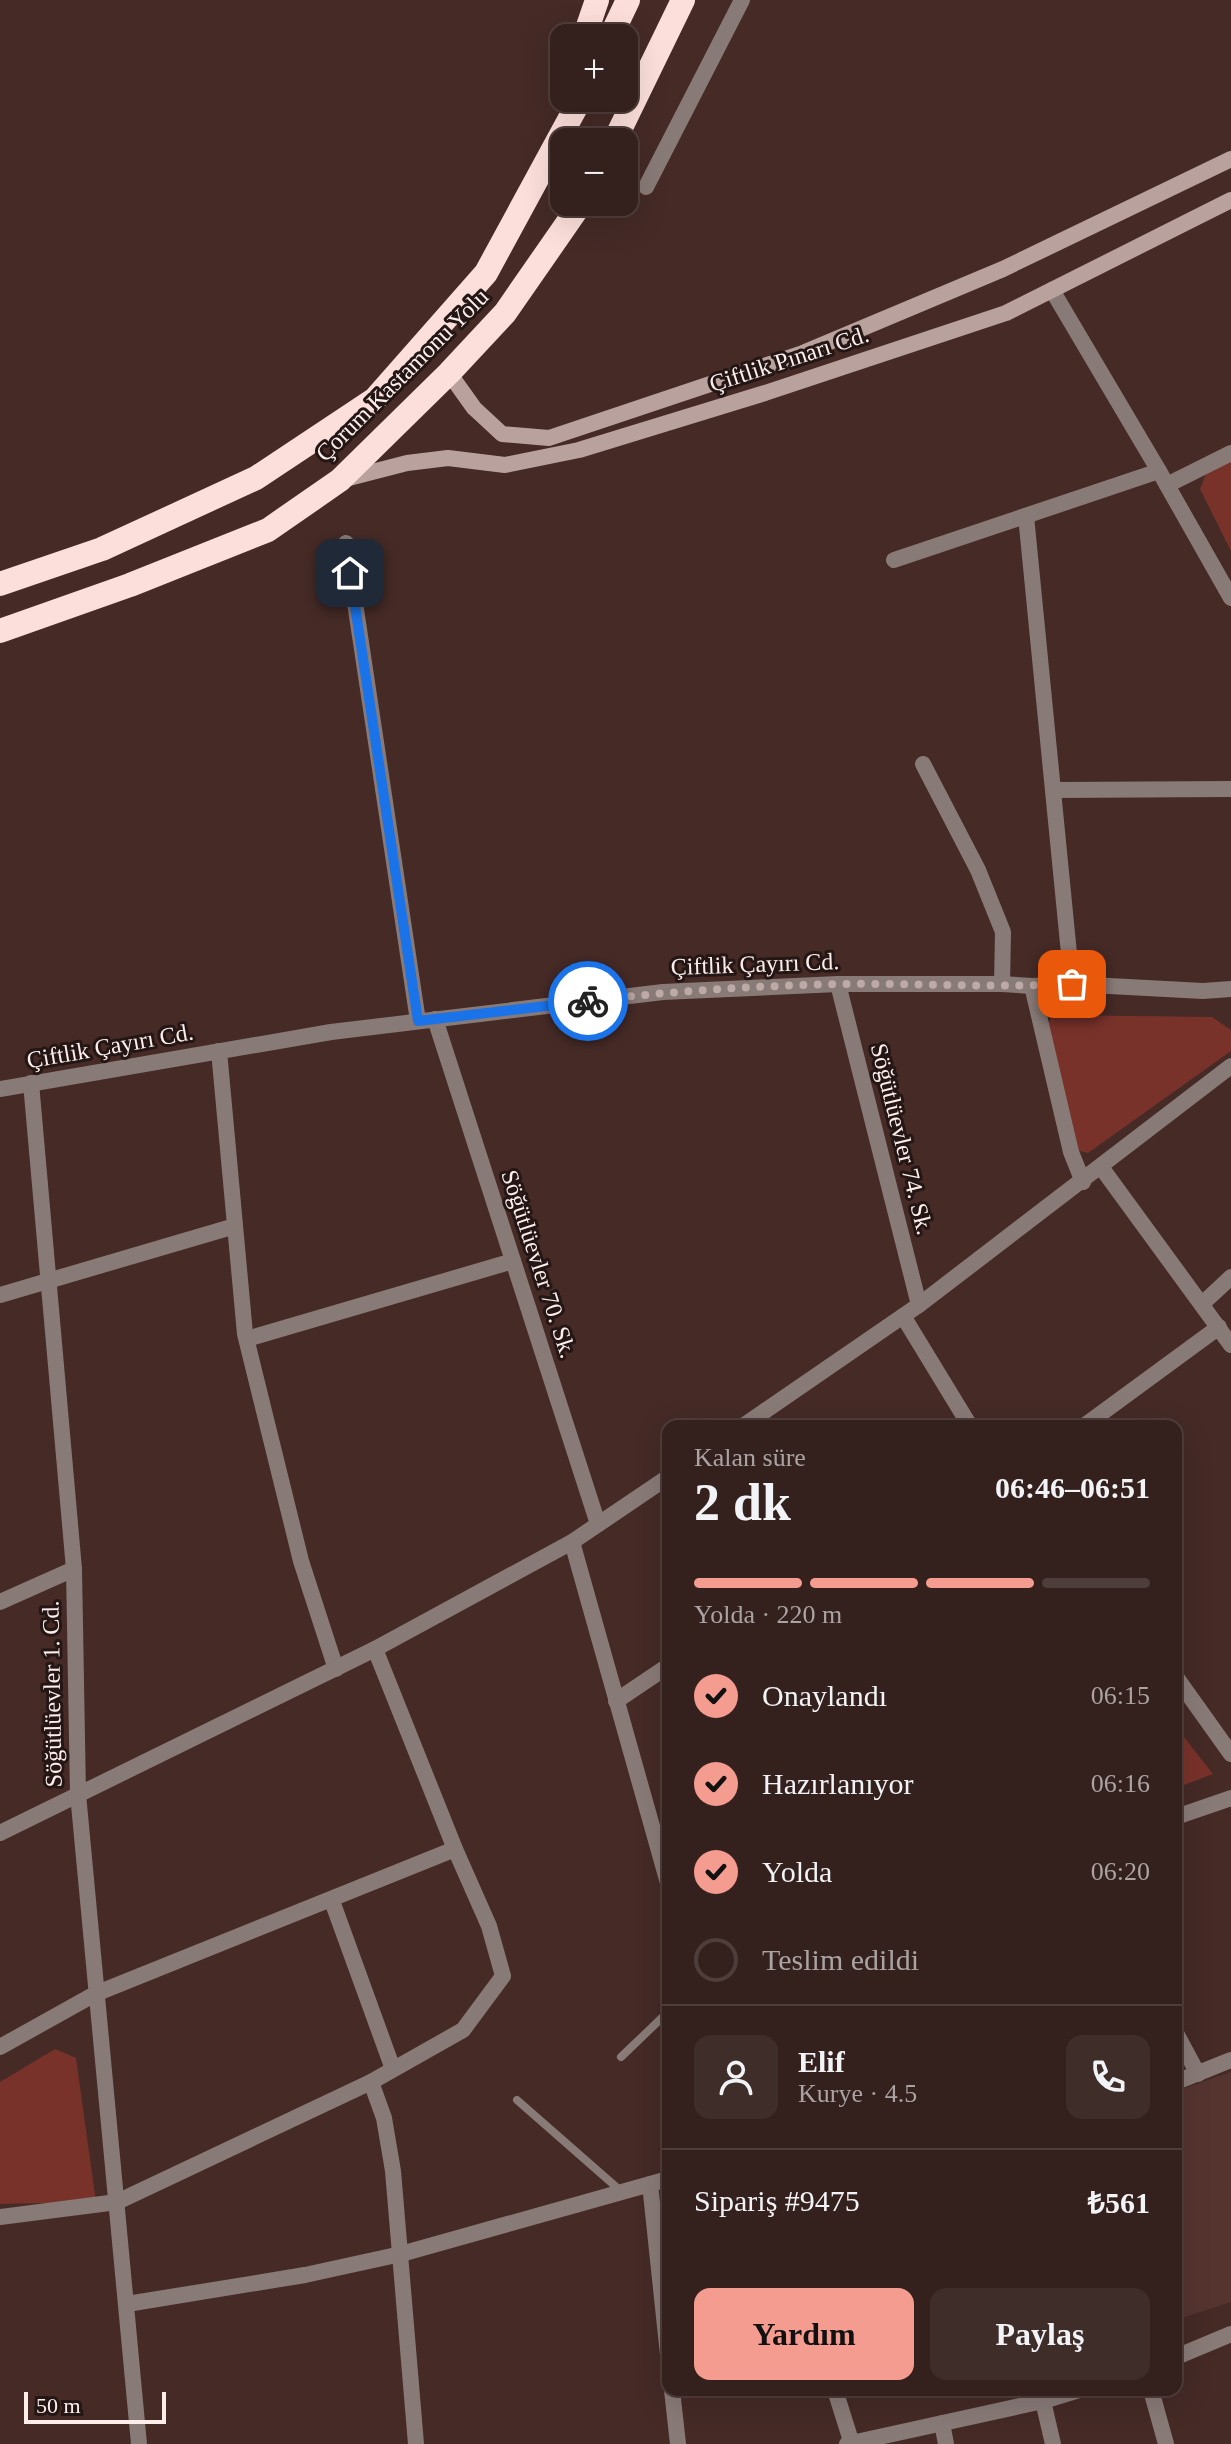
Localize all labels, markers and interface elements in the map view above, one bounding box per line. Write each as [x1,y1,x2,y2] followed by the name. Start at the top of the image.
[550,24,638,216] map controls
[550,24,638,112] button: +
[550,128,638,216] button: −
[311,284,493,466] street label: Çorum Kastamonu Yolu
[706,321,872,397] street label: Çiftlik Pınarı Cd.
[316,539,384,607] pin
[328,551,372,595] icon: home
[670,948,840,980] street label: Çiftlik Çayırı Cd.
[1038,950,1106,1018] pin
[548,961,628,1041] courier
[1050,962,1094,1006] icon: bag
[566,979,610,1023] icon: bike
[25,1019,195,1073] street label: Çiftlik Çayırı Cd.
[866,1041,938,1237] street label: Söğütlüevler 74. Sk.
[496,1167,582,1361] street label: Söğütlüevler 70. Sk.
[694,1443,806,1472] text: Kalan süre
[995,1471,1150,1504] text: 06:46–06:51
[694,1474,791,1531] text: 2 dk
[37,1600,67,1788] street label: Söğütlüevler 1. Cd.
[694,1600,842,1629] text: Yolda · 220 m
[694,1674,738,1718] icon: check
[762,1679,887,1712] text: Onaylandı
[1091,1681,1150,1710] text: 06:15
[694,1762,738,1806] icon: check
[762,1767,914,1800] text: Hazırlanıyor
[1091,1769,1150,1798] text: 06:16
[694,1850,738,1894] icon: check
[762,1855,832,1888] text: Yolda
[1091,1857,1150,1886] text: 06:20
[762,1943,919,1976] text: Teslim edildi
[694,2035,778,2119] button: person
[1066,2035,1150,2119] button: phone
[798,2045,845,2078] text: Elif
[798,2079,917,2108] text: Kurye · 4.5
[694,2184,860,2217] text: Sipariş #9475
[1088,2186,1150,2219] text: ₺561
[694,2288,914,2380] button: Yardım
[930,2288,1150,2380] button: Paylaş
[24,2388,166,2424] scale bar
[36,2393,81,2418] text: 50 m

